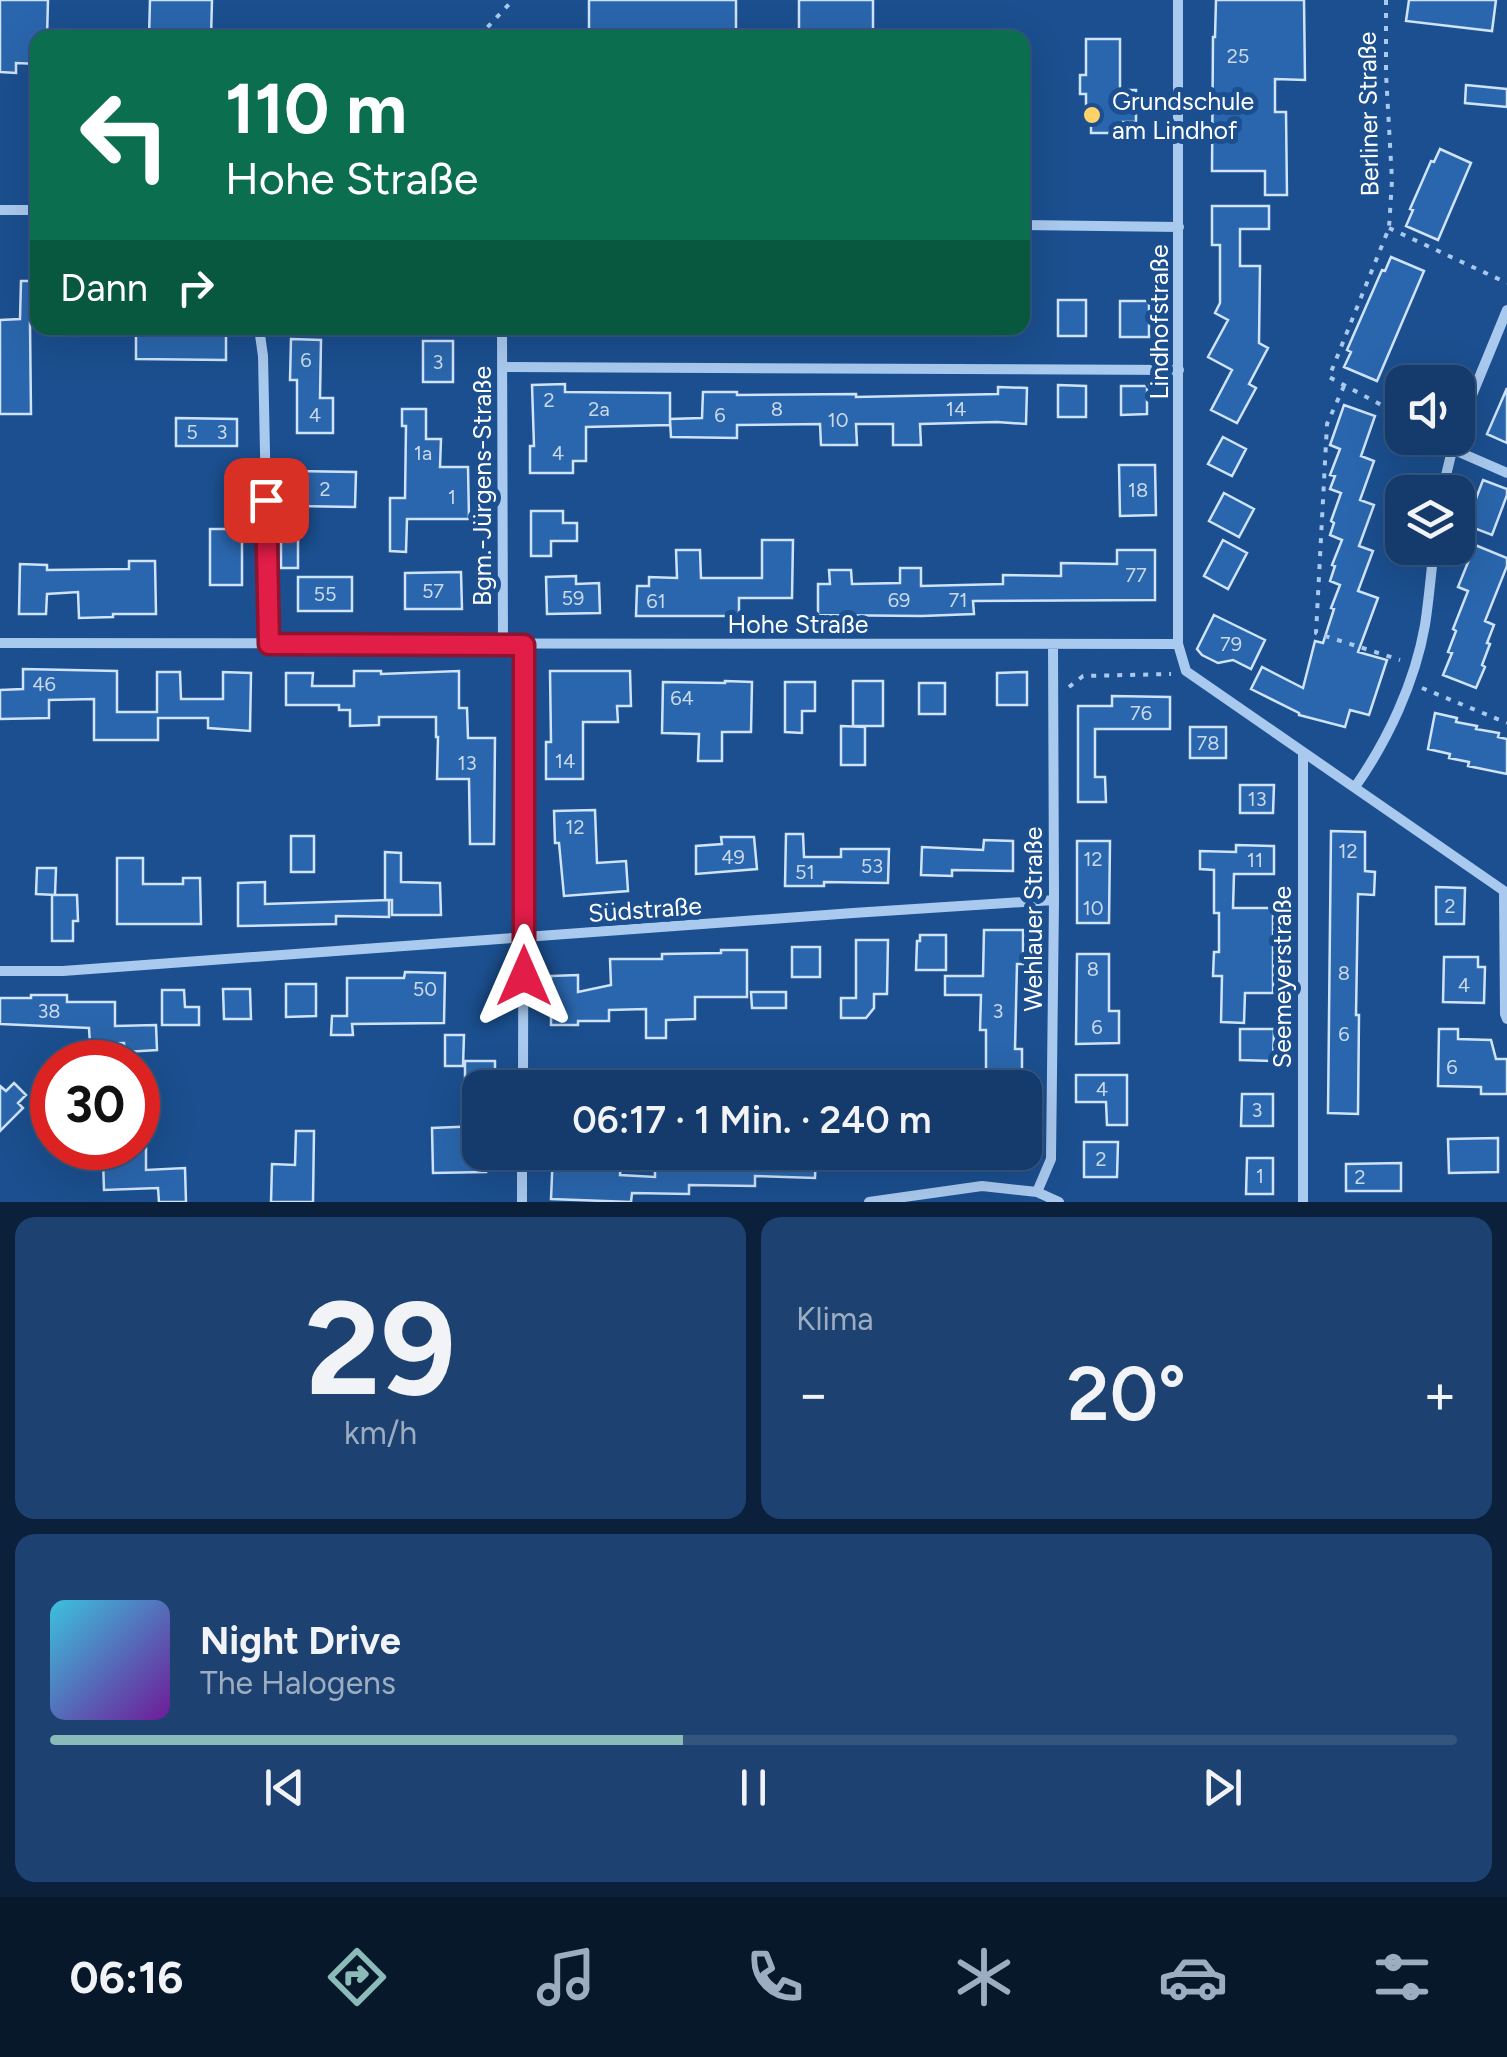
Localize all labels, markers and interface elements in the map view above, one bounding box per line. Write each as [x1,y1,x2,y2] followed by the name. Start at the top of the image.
[1352,31,1384,197] street label: Berliner Straße
[1227,44,1249,68] house number: 25
[225,66,407,151] text: 110 m
[60,70,190,200] icon: left
[1112,86,1254,145] place label: Grundschule am Lindhof
[1081,104,1103,126] marker: Grundschule am Lindhof
[225,151,478,205] text: Hohe Straße
[1144,244,1174,400] street label: Lindhofstraße
[168,260,223,315] icon: right
[60,265,148,311] text: Dann
[300,348,312,372] house number: 6
[433,350,443,374] house number: 3
[1385,365,1475,565] map controls
[1385,365,1475,455] button: sound
[467,366,497,606] street label: Bgm.-Jürgens-Straße
[543,388,555,412] house number: 2
[588,397,610,421] house number: 2a
[771,397,783,421] house number: 8
[946,397,966,421] house number: 14
[309,403,321,427] house number: 4
[714,403,726,427] house number: 6
[827,408,849,432] house number: 10
[186,420,198,444] house number: 5
[217,420,227,444] house number: 3
[414,441,432,465] house number: 1a
[552,441,564,465] house number: 4
[224,458,309,543] pin
[239,473,294,528] icon: arrive
[1385,475,1475,565] button: layers
[319,477,331,501] house number: 2
[1128,478,1148,502] house number: 18
[448,485,456,509] house number: 1
[1125,563,1147,587] house number: 77
[422,579,444,603] house number: 57
[314,582,337,606] house number: 55
[562,586,584,610] house number: 59
[888,588,910,612] house number: 69
[949,588,968,612] house number: 71
[646,589,666,613] house number: 61
[728,609,868,639] street label: Hohe Straße
[1220,632,1242,656] house number: 79
[32,672,56,696] house number: 46
[670,686,694,710] house number: 64
[1130,701,1152,725] house number: 76
[1196,731,1220,755] house number: 78
[555,749,575,773] house number: 14
[457,751,477,775] house number: 13
[1247,787,1267,811] house number: 13
[565,815,585,839] house number: 12
[1018,827,1048,1011] street label: Wehlauer Straße
[1338,839,1358,863] house number: 12
[721,845,745,869] house number: 49
[1083,847,1103,871] house number: 12
[1247,848,1263,872] house number: 11
[861,854,883,878] house number: 53
[795,860,815,884] house number: 51
[1267,886,1297,1068] street label: Seemeyerstraße
[587,890,703,928] street label: Südstraße
[1444,894,1456,918] house number: 2
[1082,896,1104,920] house number: 10
[472,924,576,1028] position arrow
[1087,957,1099,981] house number: 8
[1338,961,1350,985] house number: 8
[1458,973,1470,997] house number: 4
[413,977,437,1001] house number: 50
[37,999,61,1023] house number: 38
[993,999,1003,1023] house number: 3
[1091,1015,1103,1039] house number: 6
[1338,1022,1350,1046] house number: 6
[30,1040,160,1170] speed limit sign: 30
[1446,1055,1458,1079] house number: 6
[1096,1077,1108,1101] house number: 4
[572,1097,932,1143] text: 06:17 · 1 Min. · 240 m
[1252,1098,1262,1122] house number: 3
[1095,1147,1107,1171] house number: 2
[1256,1164,1264,1188] house number: 1
[1354,1165,1366,1189] house number: 2
[305,1271,456,1427] text: 29
[796,1300,874,1338] text: Klima
[1067,1349,1186,1439] text: 20°
[796,1361,830,1427] text: −
[1423,1361,1457,1427] text: +
[344,1414,417,1452] text: km/h
[200,1618,401,1664] text: Night Drive
[200,1664,396,1702] text: The Halogens
[257,1760,312,1815] icon: previous
[726,1760,781,1815] icon: pause
[1195,1760,1250,1815] icon: next
[322,1942,392,2012] icon: directions
[531,1942,601,2012] icon: music
[740,1942,810,2012] icon: phone
[949,1942,1019,2012] icon: climate
[1158,1942,1228,2012] icon: car
[1367,1942,1437,2012] icon: filters
[70,1950,183,2004] text: 06:16

